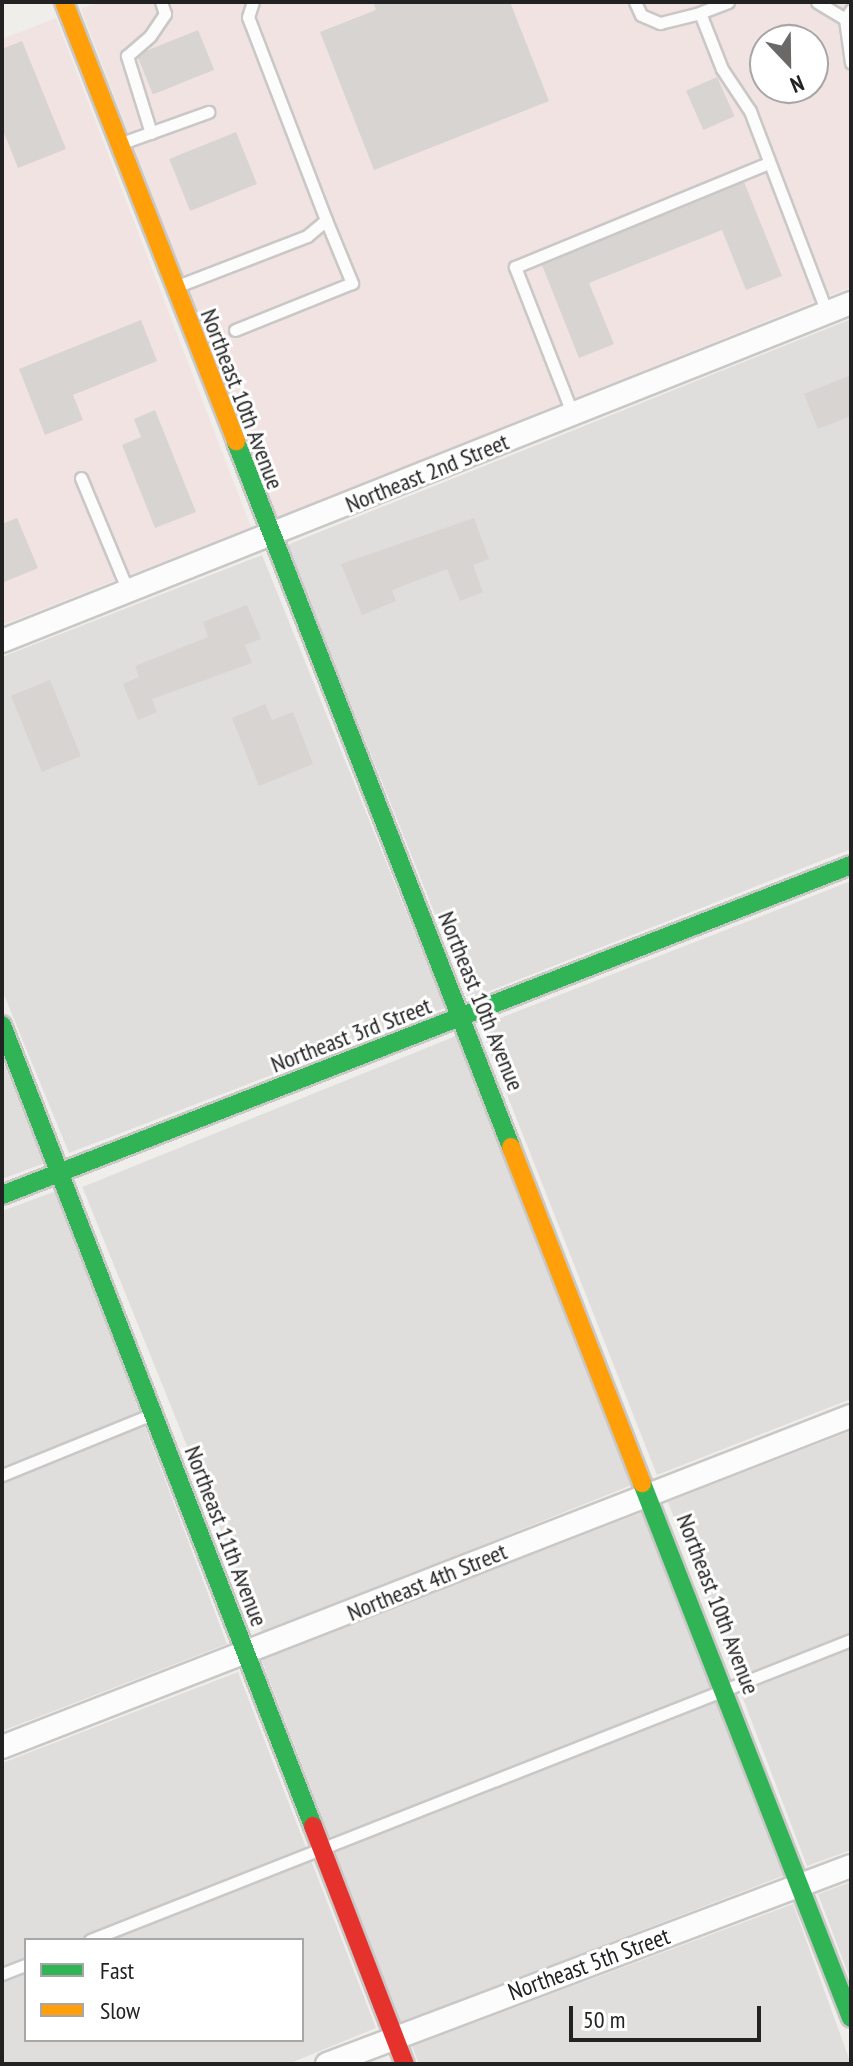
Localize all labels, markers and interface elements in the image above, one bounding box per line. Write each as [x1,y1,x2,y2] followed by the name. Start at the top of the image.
[749,24,829,104] north arrow
[786,69,808,100] text: N
[194,304,290,494] street label: Northeast 10th Avenue
[341,427,513,519] street label: Northeast 2nd Street
[432,907,530,1095] street label: Northeast 10th Avenue
[267,991,435,1079] street label: Northeast 3rd Street
[178,1441,274,1631] street label: Northeast 11th Avenue
[670,1509,766,1699] street label: Northeast 10th Avenue
[343,1537,511,1627] street label: Northeast 4th Street
[504,1921,674,2007] street label: Northeast 5th Street
[24,1938,304,2042] legend
[100,1955,134,1986] text: Fast
[573,1990,765,2040] scale bar
[100,1995,140,2026] text: Slow
[583,2004,625,2035] text: 50 m

